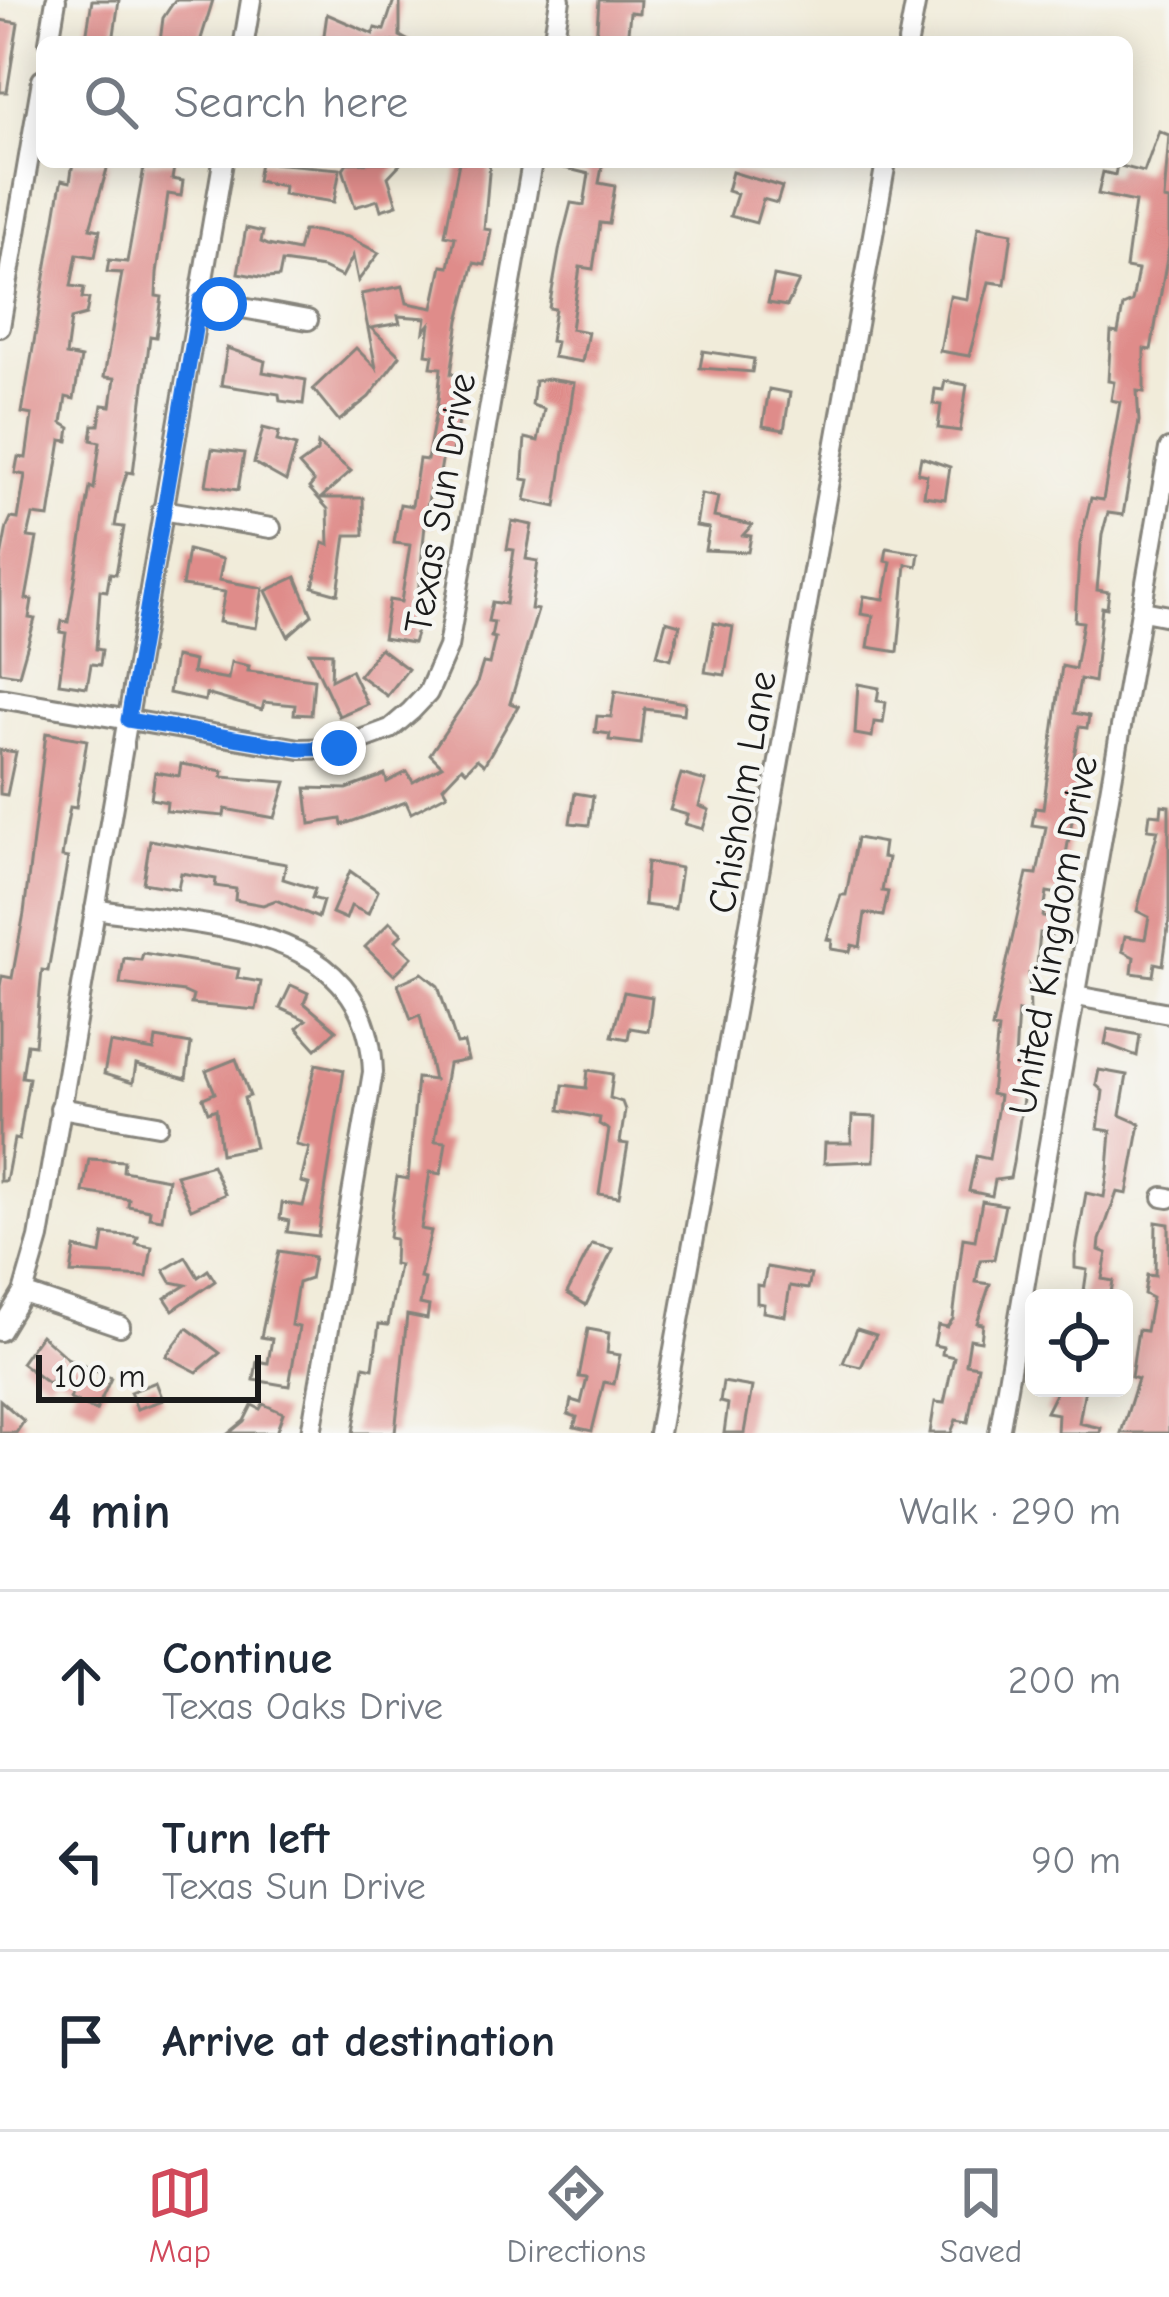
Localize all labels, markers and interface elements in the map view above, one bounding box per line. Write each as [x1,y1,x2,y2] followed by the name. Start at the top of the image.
[36,36,1133,168] search box
[78,69,144,135] icon: search
[174,76,408,128] text: Search here
[193,277,247,331] route start
[395,369,486,637] street label: Texas Sun Drive
[699,668,786,917] street label: Chisholm Lane
[312,721,366,775] route end
[1000,752,1107,1118] street label: United Kingdom Drive
[1025,1289,1133,1397] map controls
[1025,1289,1133,1397] button: locate
[36,1349,261,1402] scale bar
[54,1357,146,1395] text: 100 m
[48,1482,171,1541] text: 4 min
[899,1489,1121,1534] text: Walk · 290 m
[162,1632,332,1684] text: Continue
[48,1648,114,1714] icon: ahead
[1008,1658,1121,1703] text: 200 m
[162,1684,443,1729] text: Texas Oaks Drive
[162,1812,329,1864] text: Turn left
[48,1828,114,1894] icon: left
[1031,1838,1121,1883] text: 90 m
[162,1864,426,1909] text: Texas Sun Drive
[48,2008,114,2074] icon: arrive
[162,2015,555,2067] text: Arrive at destination
[147,2160,213,2270] tab: Map
[507,2160,646,2270] tab: Directions
[940,2160,1022,2270] tab: Saved

